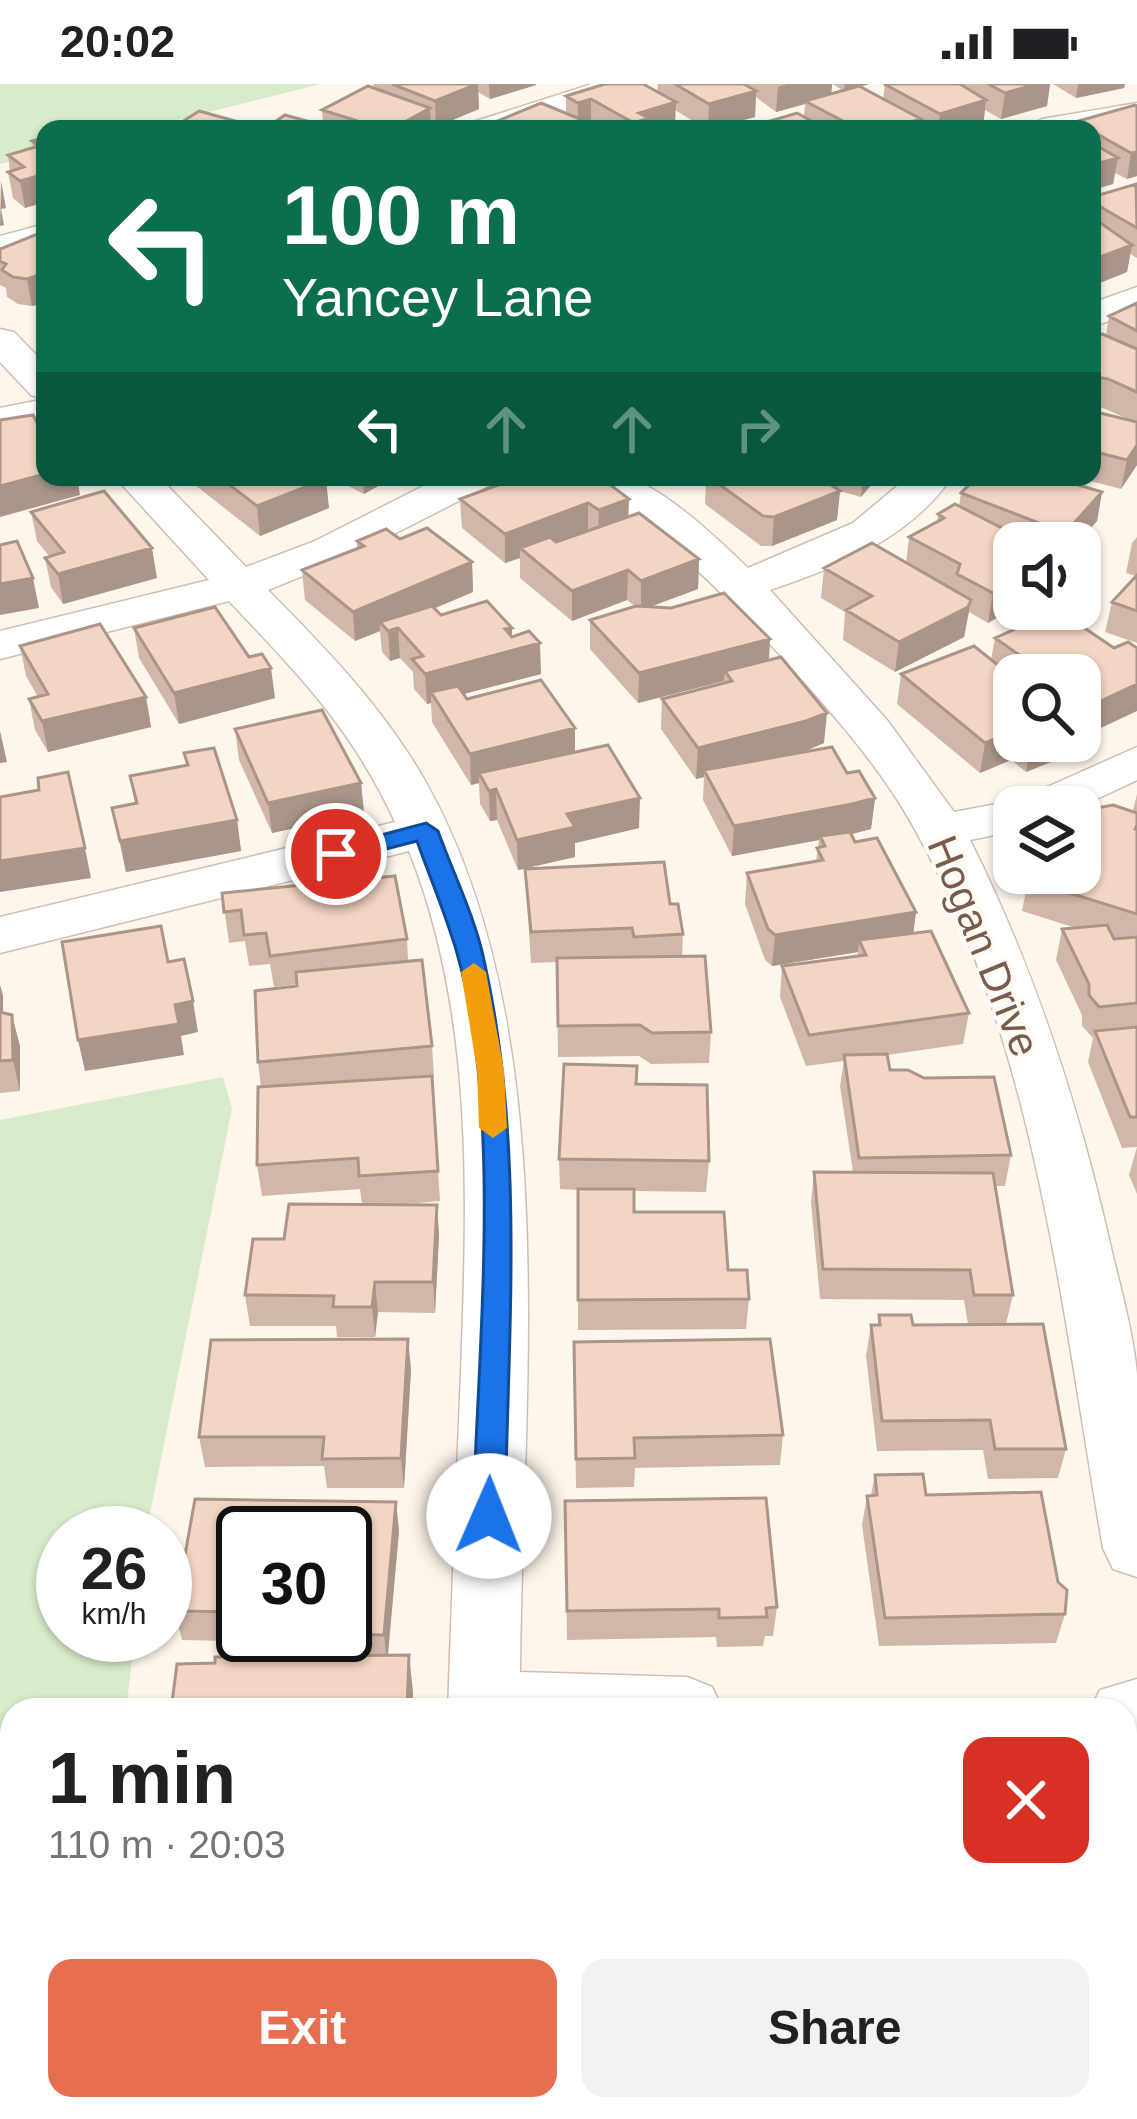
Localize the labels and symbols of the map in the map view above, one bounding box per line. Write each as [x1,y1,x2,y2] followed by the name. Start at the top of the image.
[285,803,387,905] pin
[918,829,1050,1063] street label: Hogan Drive
[426,1453,552,1579] position arrow
[216,1506,372,1662] speed limit sign: 30

